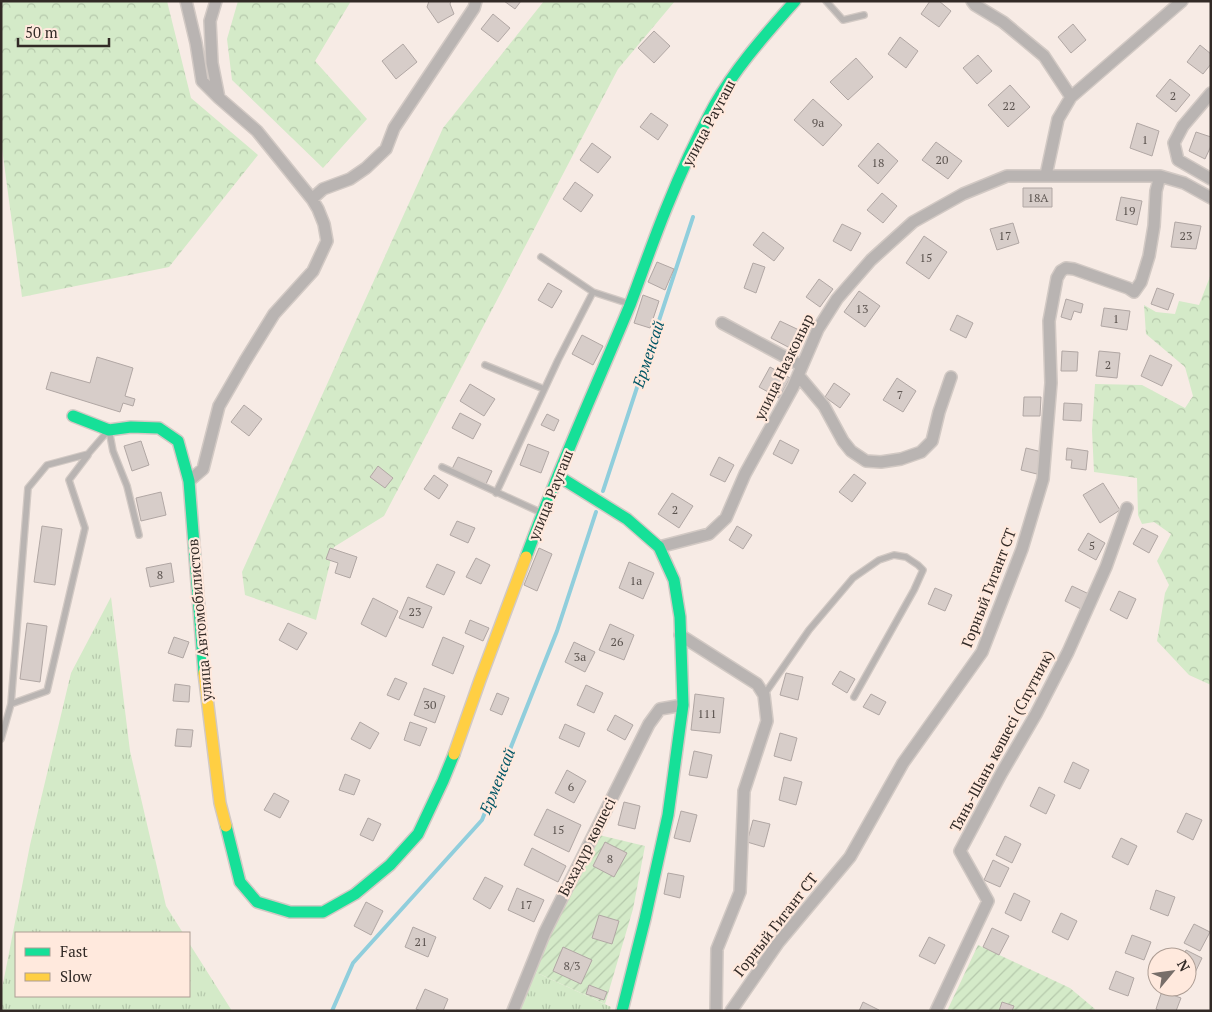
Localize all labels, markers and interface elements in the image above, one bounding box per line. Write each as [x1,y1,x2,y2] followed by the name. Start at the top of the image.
[18,15,109,47] scale bar
[25,22,58,42] text: 50 m
[676,76,739,170] street label: улица Раугаш
[1170,88,1176,103] house number: 2
[1003,98,1015,113] house number: 22
[812,115,824,130] house number: 9а
[1142,132,1148,147] house number: 1
[936,152,948,167] house number: 20
[872,155,884,170] house number: 18
[1028,190,1049,205] house number: 18А
[1123,203,1135,218] house number: 19
[999,228,1011,243] house number: 17
[1180,228,1192,243] house number: 23
[920,250,932,265] house number: 15
[856,301,868,316] house number: 13
[748,310,817,424] street label: улица Назконыр
[1113,311,1119,326] house number: 1
[627,317,669,391] water label: Ерменсай
[1105,357,1111,372] house number: 2
[897,387,903,402] house number: 7
[523,447,577,544] street label: улица Раугаш
[672,502,678,517] house number: 2
[956,525,1020,650] street label: Горный Гигант СТ
[182,538,216,703] street label: улица Автомобилистов
[1089,538,1095,553] house number: 5
[157,567,163,582] house number: 8
[630,573,642,588] house number: 1а
[409,604,421,619] house number: 23
[611,634,624,649] house number: 26
[945,646,1058,835] street label: Тянь-Шань көшесі (Спутник)
[574,649,586,664] house number: 3а
[424,697,436,712] house number: 30
[697,706,717,721] house number: 111
[473,744,520,818] water label: Ерменсай
[568,779,575,794] house number: 6
[553,794,620,899] street label: Бахадүр көшесі
[552,822,564,837] house number: 15
[607,851,613,866] house number: 8
[729,869,822,980] street label: Горный Гигант СТ
[520,897,532,912] house number: 17
[15,932,190,997] legend
[415,934,427,949] house number: 21
[60,941,88,961] text: Fast
[1147,947,1197,997] north arrow
[1173,956,1195,975] text: N
[564,958,580,973] house number: 8/3
[60,966,93,986] text: Slow

